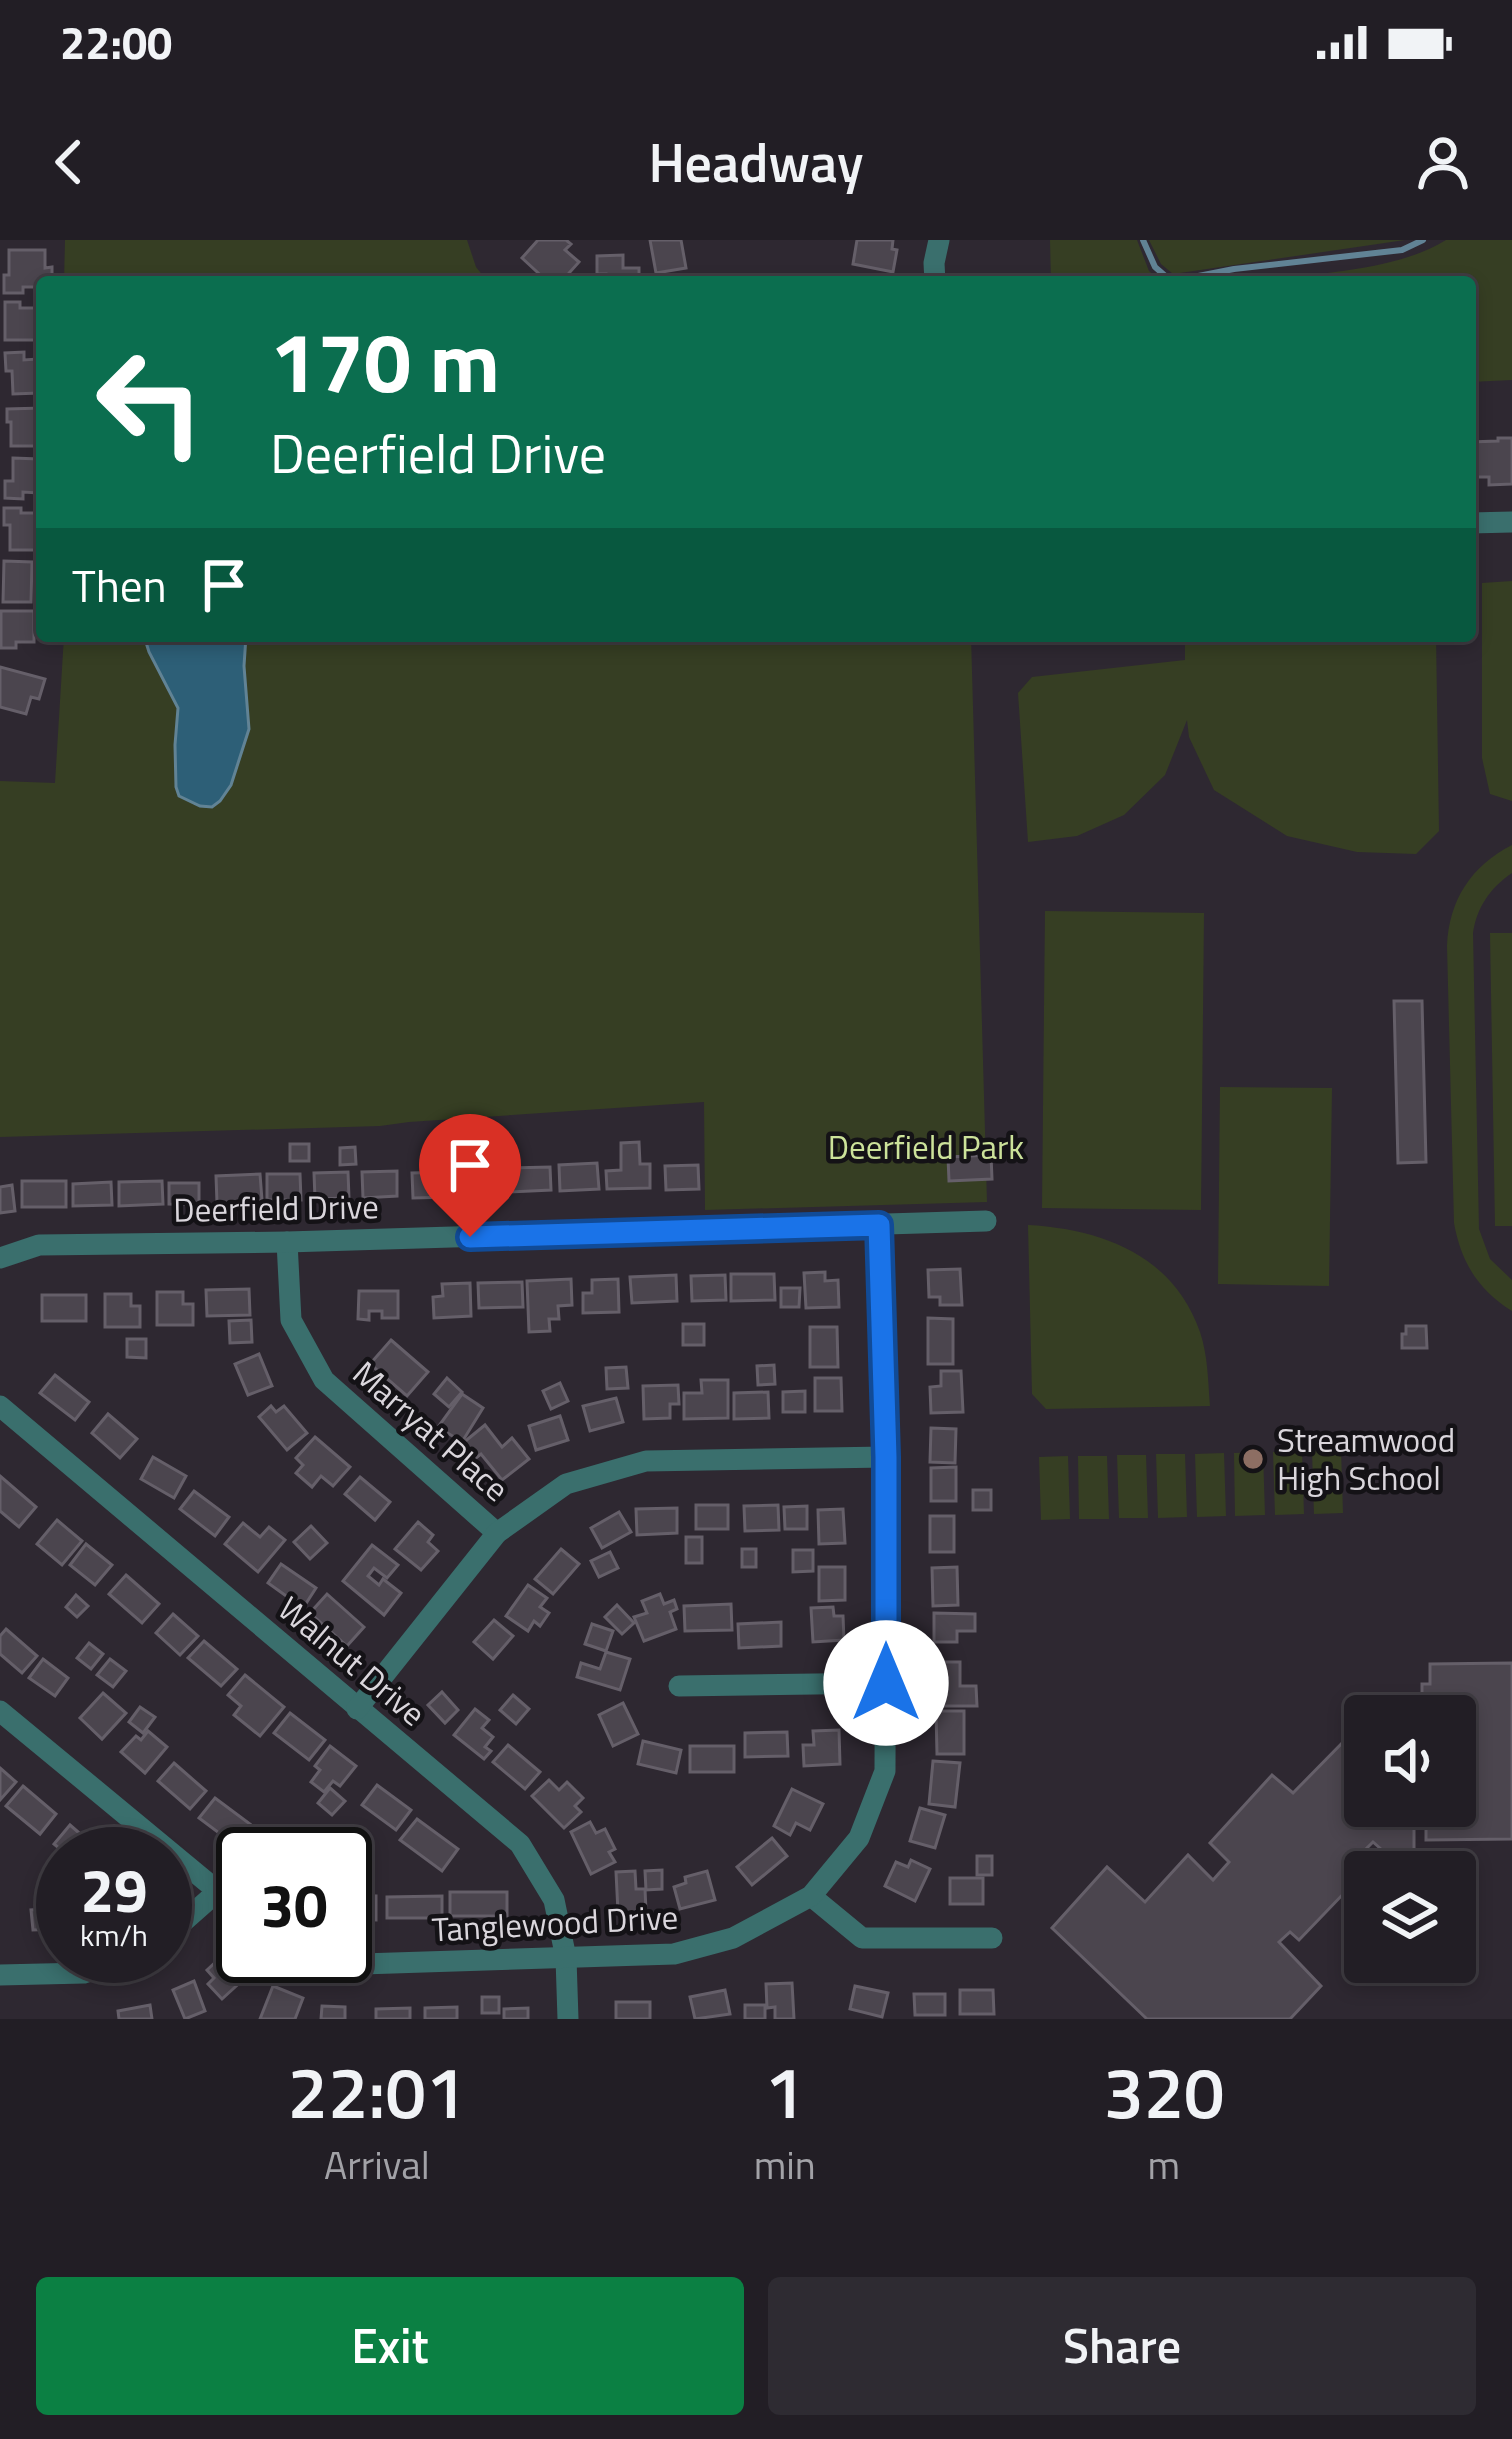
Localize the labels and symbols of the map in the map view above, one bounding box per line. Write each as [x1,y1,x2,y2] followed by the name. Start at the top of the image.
[419,1114,521,1237] pin
[828,1122,1024,1172] park label: Deerfield Park
[173,1181,379,1235] street label: Deerfield Drive
[342,1349,520,1513] street label: Marryat Place
[1277,1415,1455,1503] place label: Streamwood High School
[1240,1446,1266,1472] marker: Streamwood High School
[267,1584,437,1738] street label: Walnut Drive
[823,1620,949,1746] position arrow
[216,1827,372,1983] speed limit sign: 30
[431,1892,679,1954] street label: Tanglewood Drive

